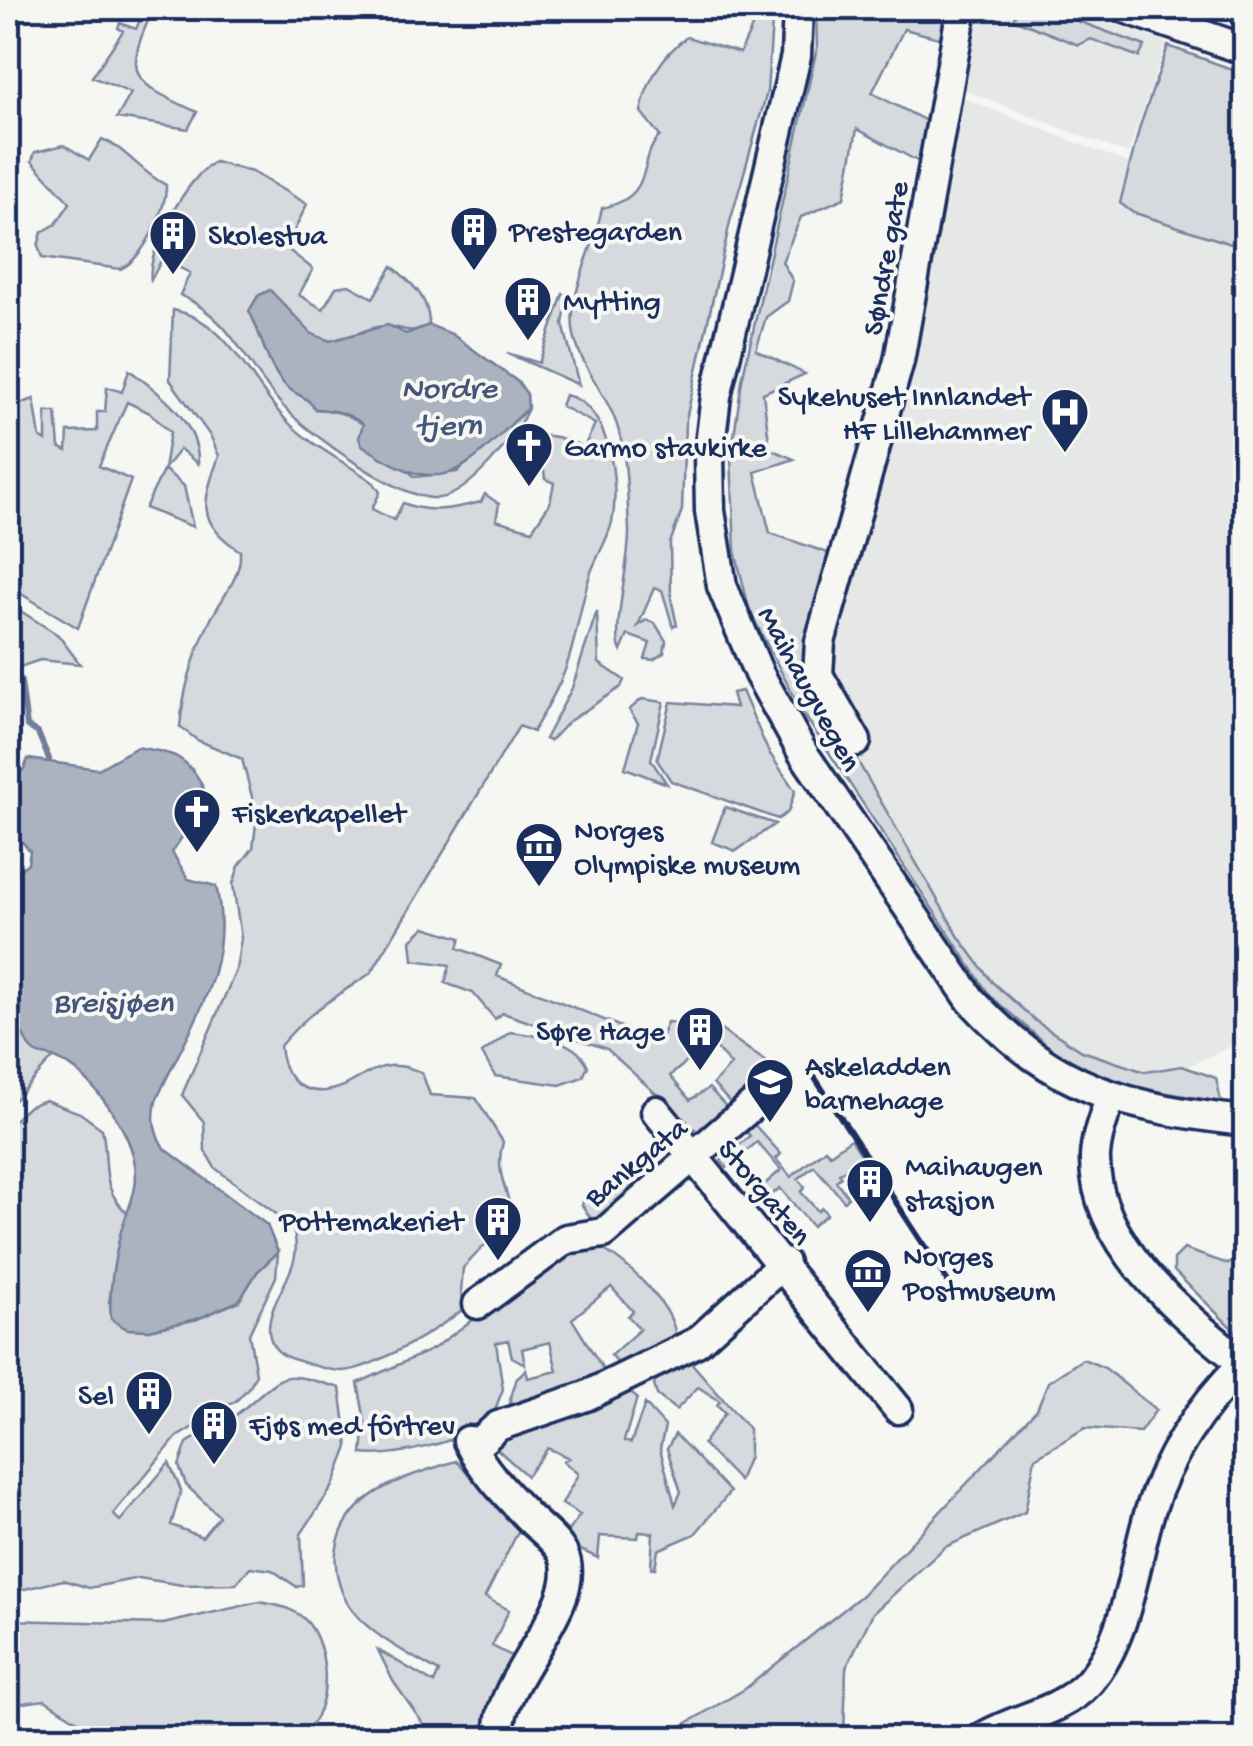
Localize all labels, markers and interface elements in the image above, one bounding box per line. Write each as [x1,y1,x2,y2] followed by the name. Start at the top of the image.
[858,178,919,339] street label: Søndre gate
[448,204,500,272] building icon: Prestegarden
[147,208,199,276] building icon: Skolestua
[508,217,682,252] place label: Prestegarden
[208,221,328,256] place label: Skolestua
[502,274,554,342] building icon: Mytting
[563,287,661,322] place label: Mytting
[401,372,498,447] water label: Nordre tjern
[778,382,1033,451] place label: Sykehuset Innlandet HF Lillehammer
[1039,386,1091,454] hospital icon: Sykehuset Innlandet HF Lillehammer
[503,420,555,488] church icon: Garmo stavkirke
[564,433,767,468] place label: Garmo stavkirke
[747,601,867,779] street label: Maihaugvegen
[171,786,223,854] church icon: Fiskerkapellet
[231,799,408,834] place label: Fiskerkapellet
[574,816,800,885] place label: Norges Olympiske museum
[513,820,565,888] museum icon: Norges Olympiske museum
[53,986,174,1024] water label: Breisjøen
[674,1004,726,1072] building icon: Søre Hage
[536,1017,666,1052] place label: Søre Hage
[805,1052,951,1121] place label: Askeladden barnehage
[744,1056,796,1124] school or university icon: Askeladden barnehage
[579,1112,697,1217] street label: Bankgata
[708,1134,817,1254] street label: Storgaten
[905,1152,1043,1221] place label: Maihaugen stasjon
[844,1156,896,1224] building icon: Maihaugen stasjon
[472,1194,524,1262] building icon: Pottemakeriet
[278,1207,466,1242] place label: Pottemakeriet
[902,1242,1056,1311] place label: Norges Postmuseum
[842,1246,894,1314] museum icon: Norges Postmuseum
[123,1368,175,1436] building icon: Sel
[78,1381,114,1416] place label: Sel
[188,1398,240,1466] building icon: Fjøs med fôrtrev
[248,1411,455,1446] place label: Fjøs med fôrtrev

